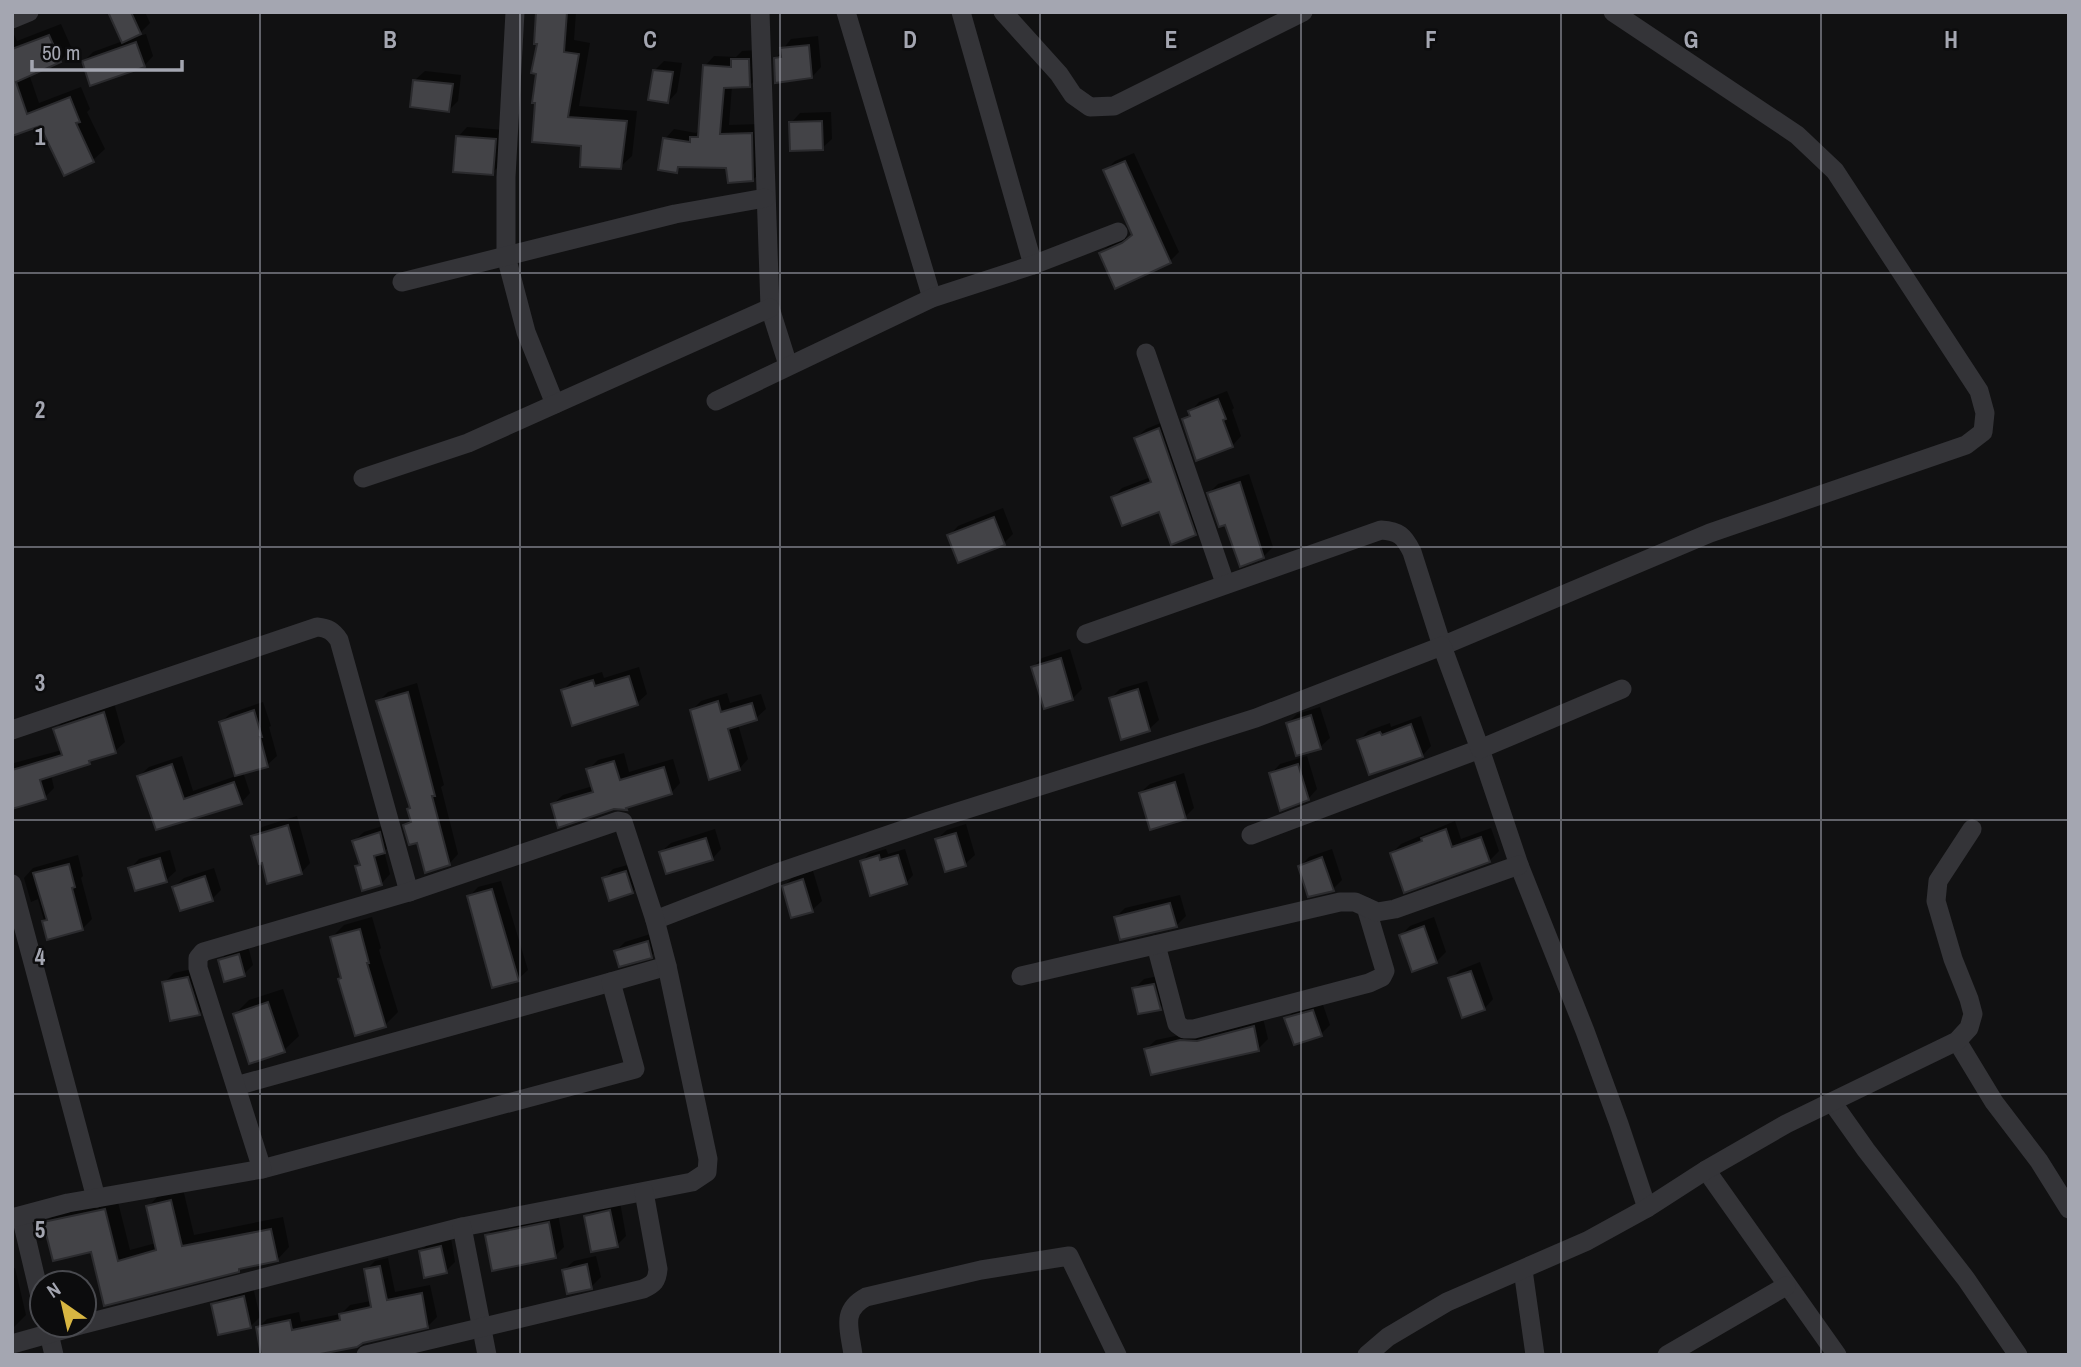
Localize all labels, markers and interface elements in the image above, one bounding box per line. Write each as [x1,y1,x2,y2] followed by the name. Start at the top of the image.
[383,24,397,55] text: B
[643,24,657,55] text: C
[903,24,917,55] text: D
[1165,24,1177,55] text: E
[1425,24,1437,55] text: F
[1684,24,1698,55] text: G
[1944,24,1958,55] text: H
[32,28,182,72] scale bar
[42,38,80,67] text: 50 m
[35,121,46,152] text: 1
[35,394,45,425] text: 2
[35,667,45,698] text: 3
[35,941,46,972] text: 4
[35,1214,45,1245] text: 5
[28,1269,98,1339] north arrow
[42,1276,65,1304] text: N

